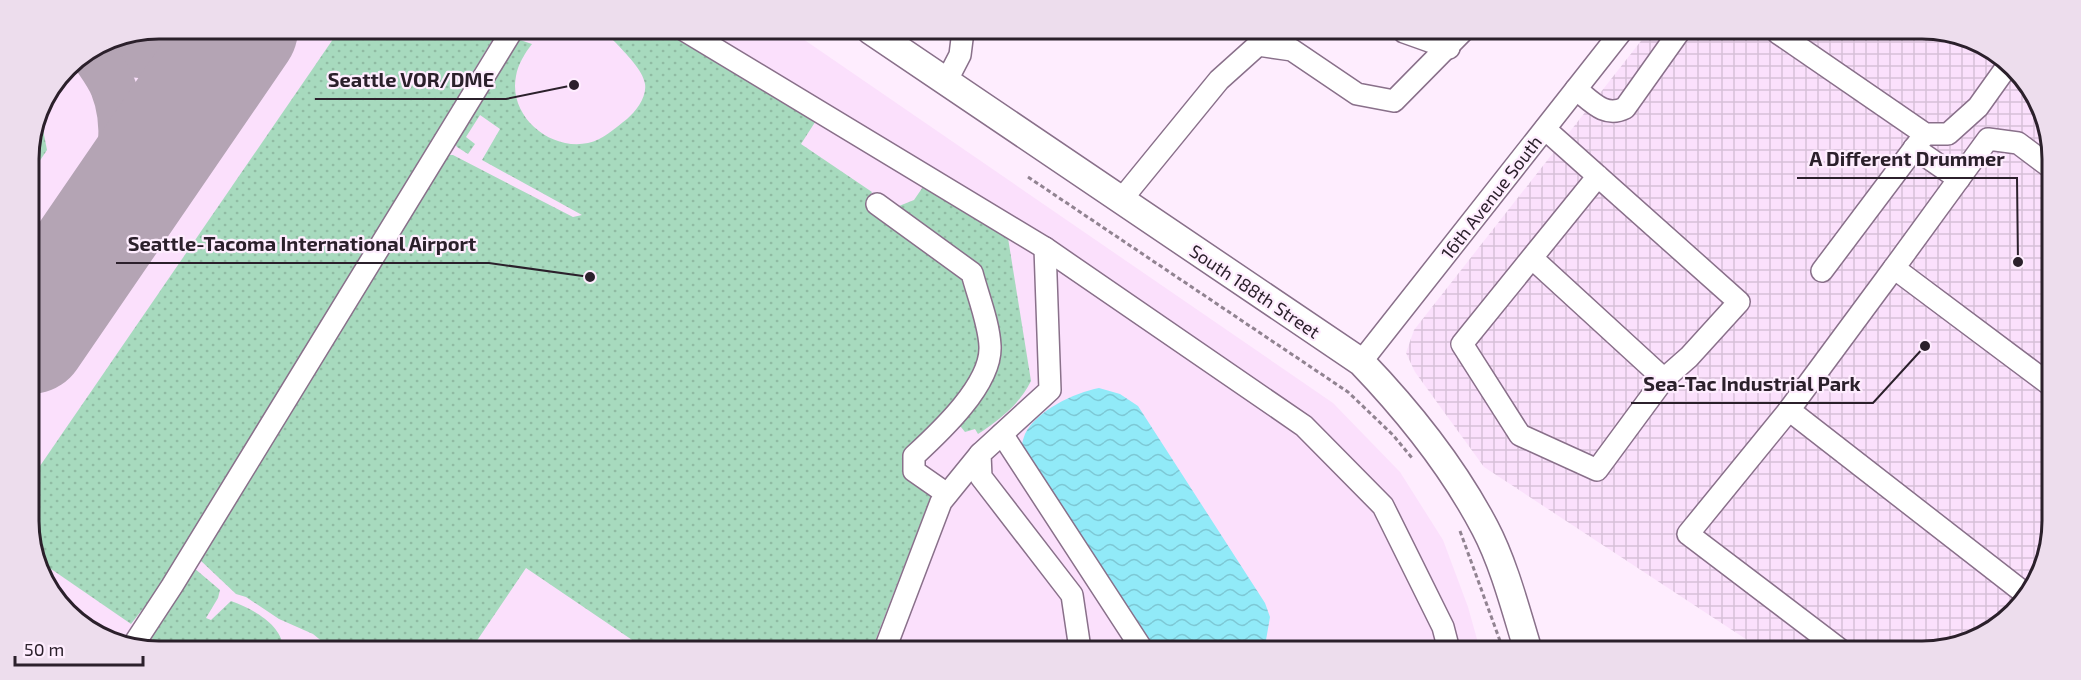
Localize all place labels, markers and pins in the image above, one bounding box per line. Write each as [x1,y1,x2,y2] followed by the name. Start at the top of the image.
[315,61,506,99] callout: Seattle VOR/DME
[1797,140,2017,178] callout: A Different Drummer
[116,225,489,263] callout: Seattle-Tacoma International Airport
[1631,365,1873,403] callout: Sea-Tac Industrial Park

